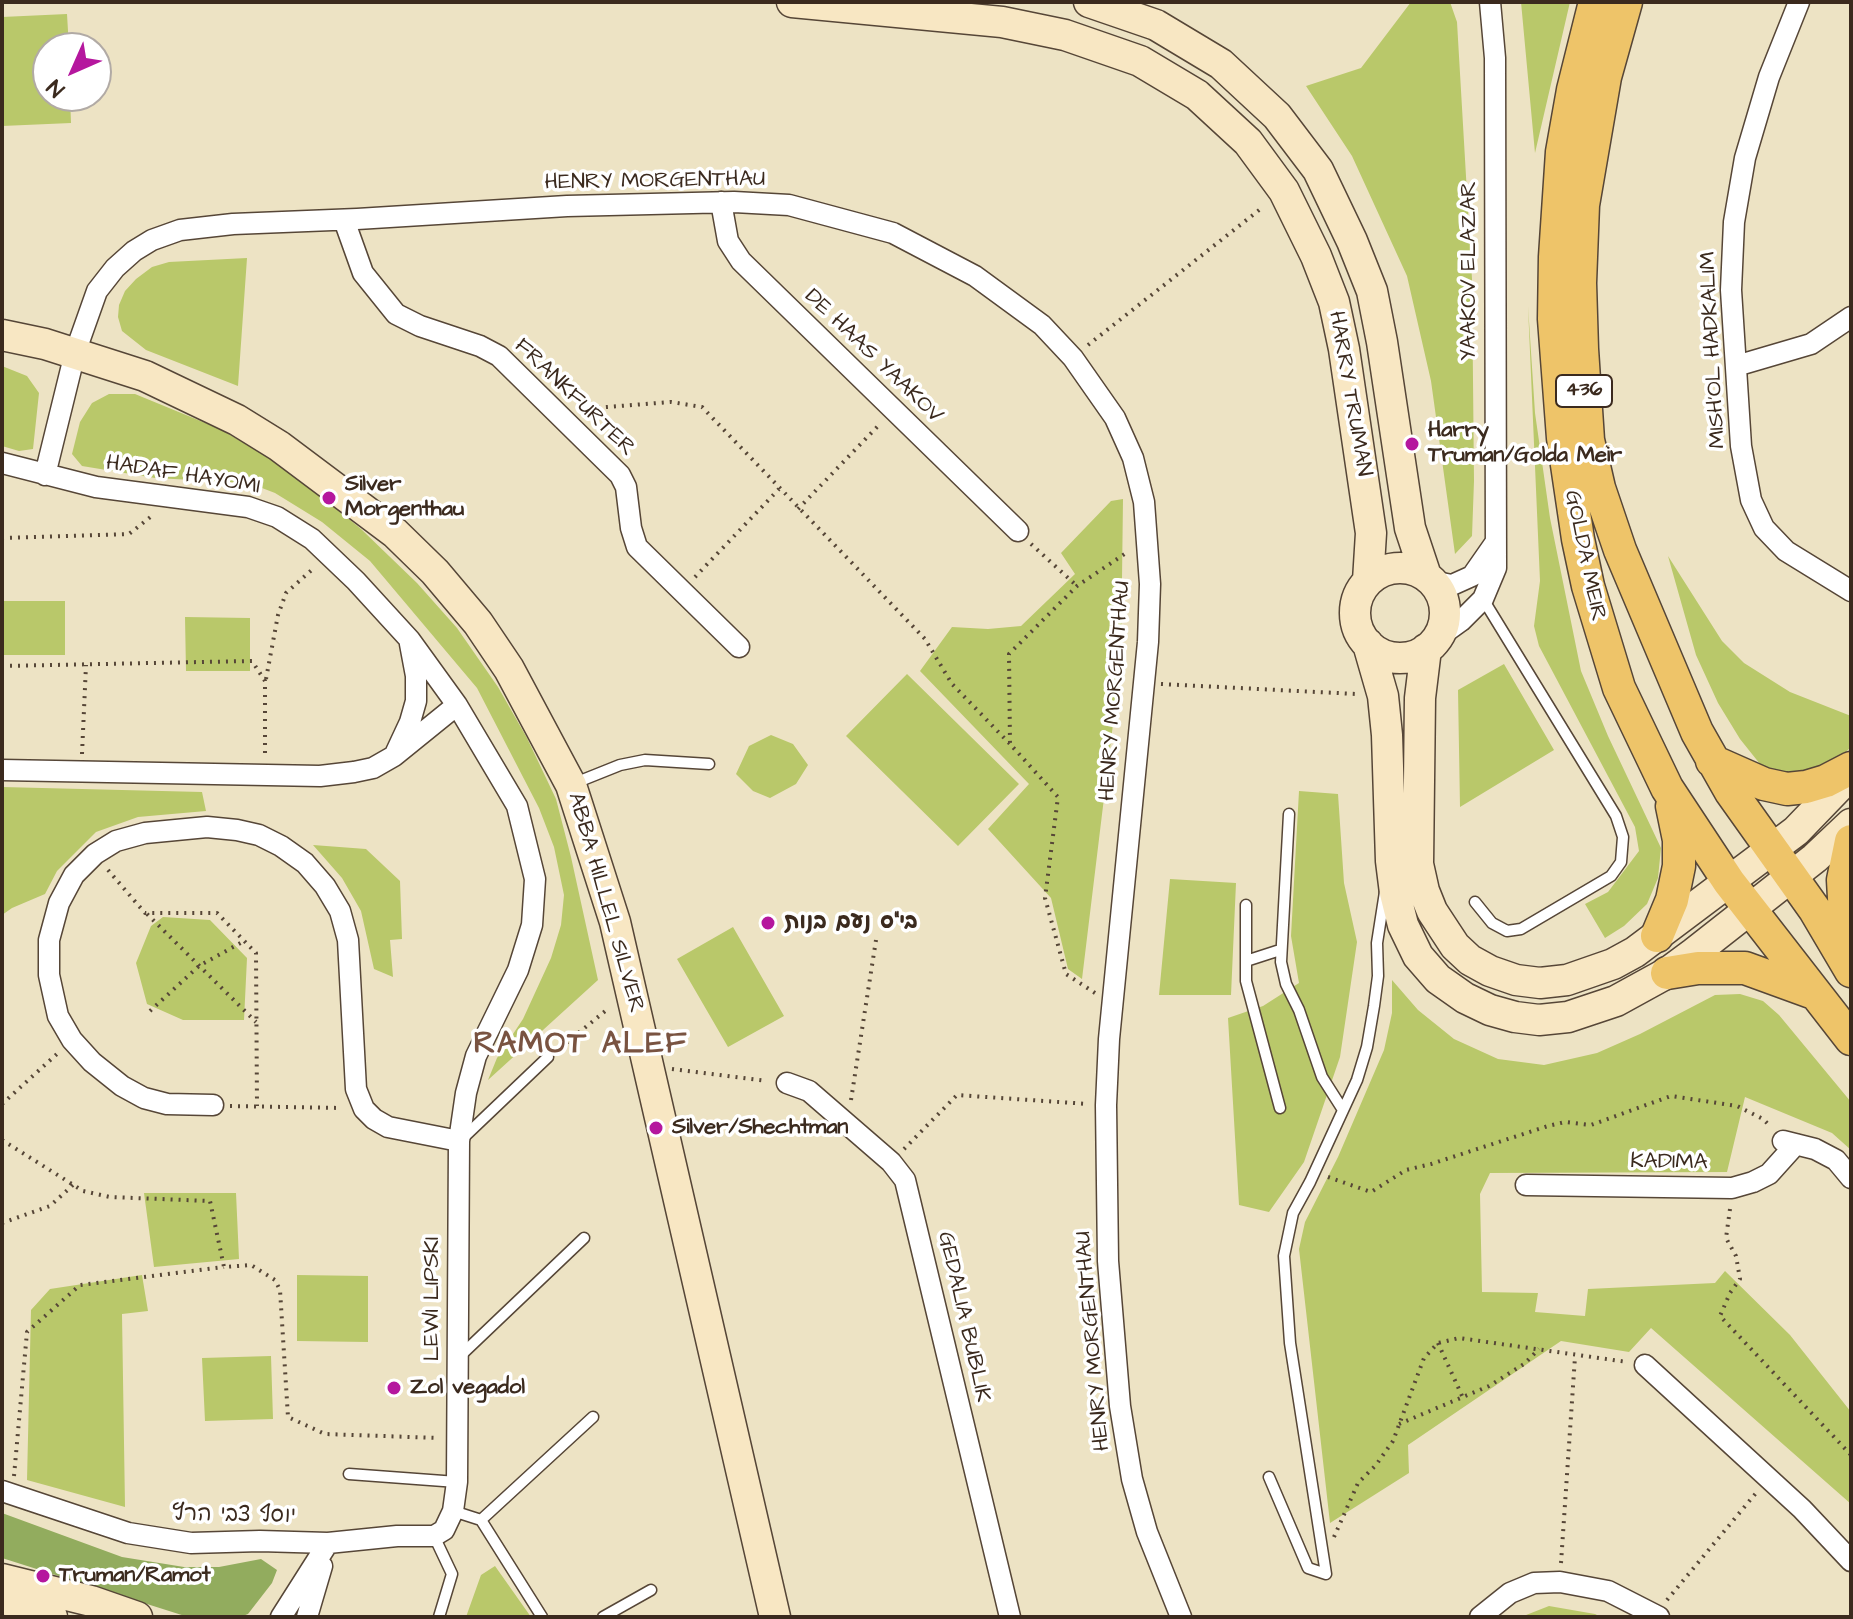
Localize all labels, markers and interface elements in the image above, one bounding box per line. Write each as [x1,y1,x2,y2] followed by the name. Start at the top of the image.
[32,32,112,112] north arrow
[40,72,72,104] text: N
[545,167,765,197] street label: HENRY MORGENTHAU
[1457,181,1483,361] street label: YAAKOV ELAZAR
[1696,251,1732,449] street label: MISH'OL HADKALIM
[798,284,948,430] street label: DE HAAS YAAKOV
[1321,309,1377,479] street label: HARRY TRUMAN
[508,334,640,462] street label: FRANKFURTER
[1556,375,1612,407] road number: 436
[1428,418,1622,470] place label: Harry Truman/Golda Meir
[1403,435,1421,453] marker: Harry Truman/Golda Meir
[104,451,262,501] street label: HADAF HAYOMI
[345,472,464,524] place label: Silver Morgenthau
[1557,488,1611,624] street label: GOLDA MEIR
[320,489,338,507] marker: Silver Morgenthau
[1095,580,1137,802] street label: HENRY MORGENTHAU
[561,790,649,1016] street label: ABBA HILLEL SILVER
[784,910,918,936] place label: בי"ס נעם בנות
[759,914,777,932] marker: בי"ס נעם בנות
[474,1028,688,1064] district label: RAMOT ALEF
[672,1115,848,1141] place label: Silver/Shechtman
[647,1119,665,1137] marker: Silver/Shechtman
[1630,1149,1708,1177] street label: KADIMA
[931,1229,995,1405] street label: GEDALIA BUBLIK
[1071,1230,1117,1452] street label: HENRY MORGENTHAU
[420,1237,446,1361] street label: LEWI LIPSKI
[410,1375,525,1401] place label: Zol vegadol
[385,1379,403,1397] marker: Zol vegadol
[172,1502,296,1530] street label: יוסף צבי הרץ
[59,1563,211,1589] place label: Truman/Ramot
[34,1567,52,1585] marker: Truman/Ramot

